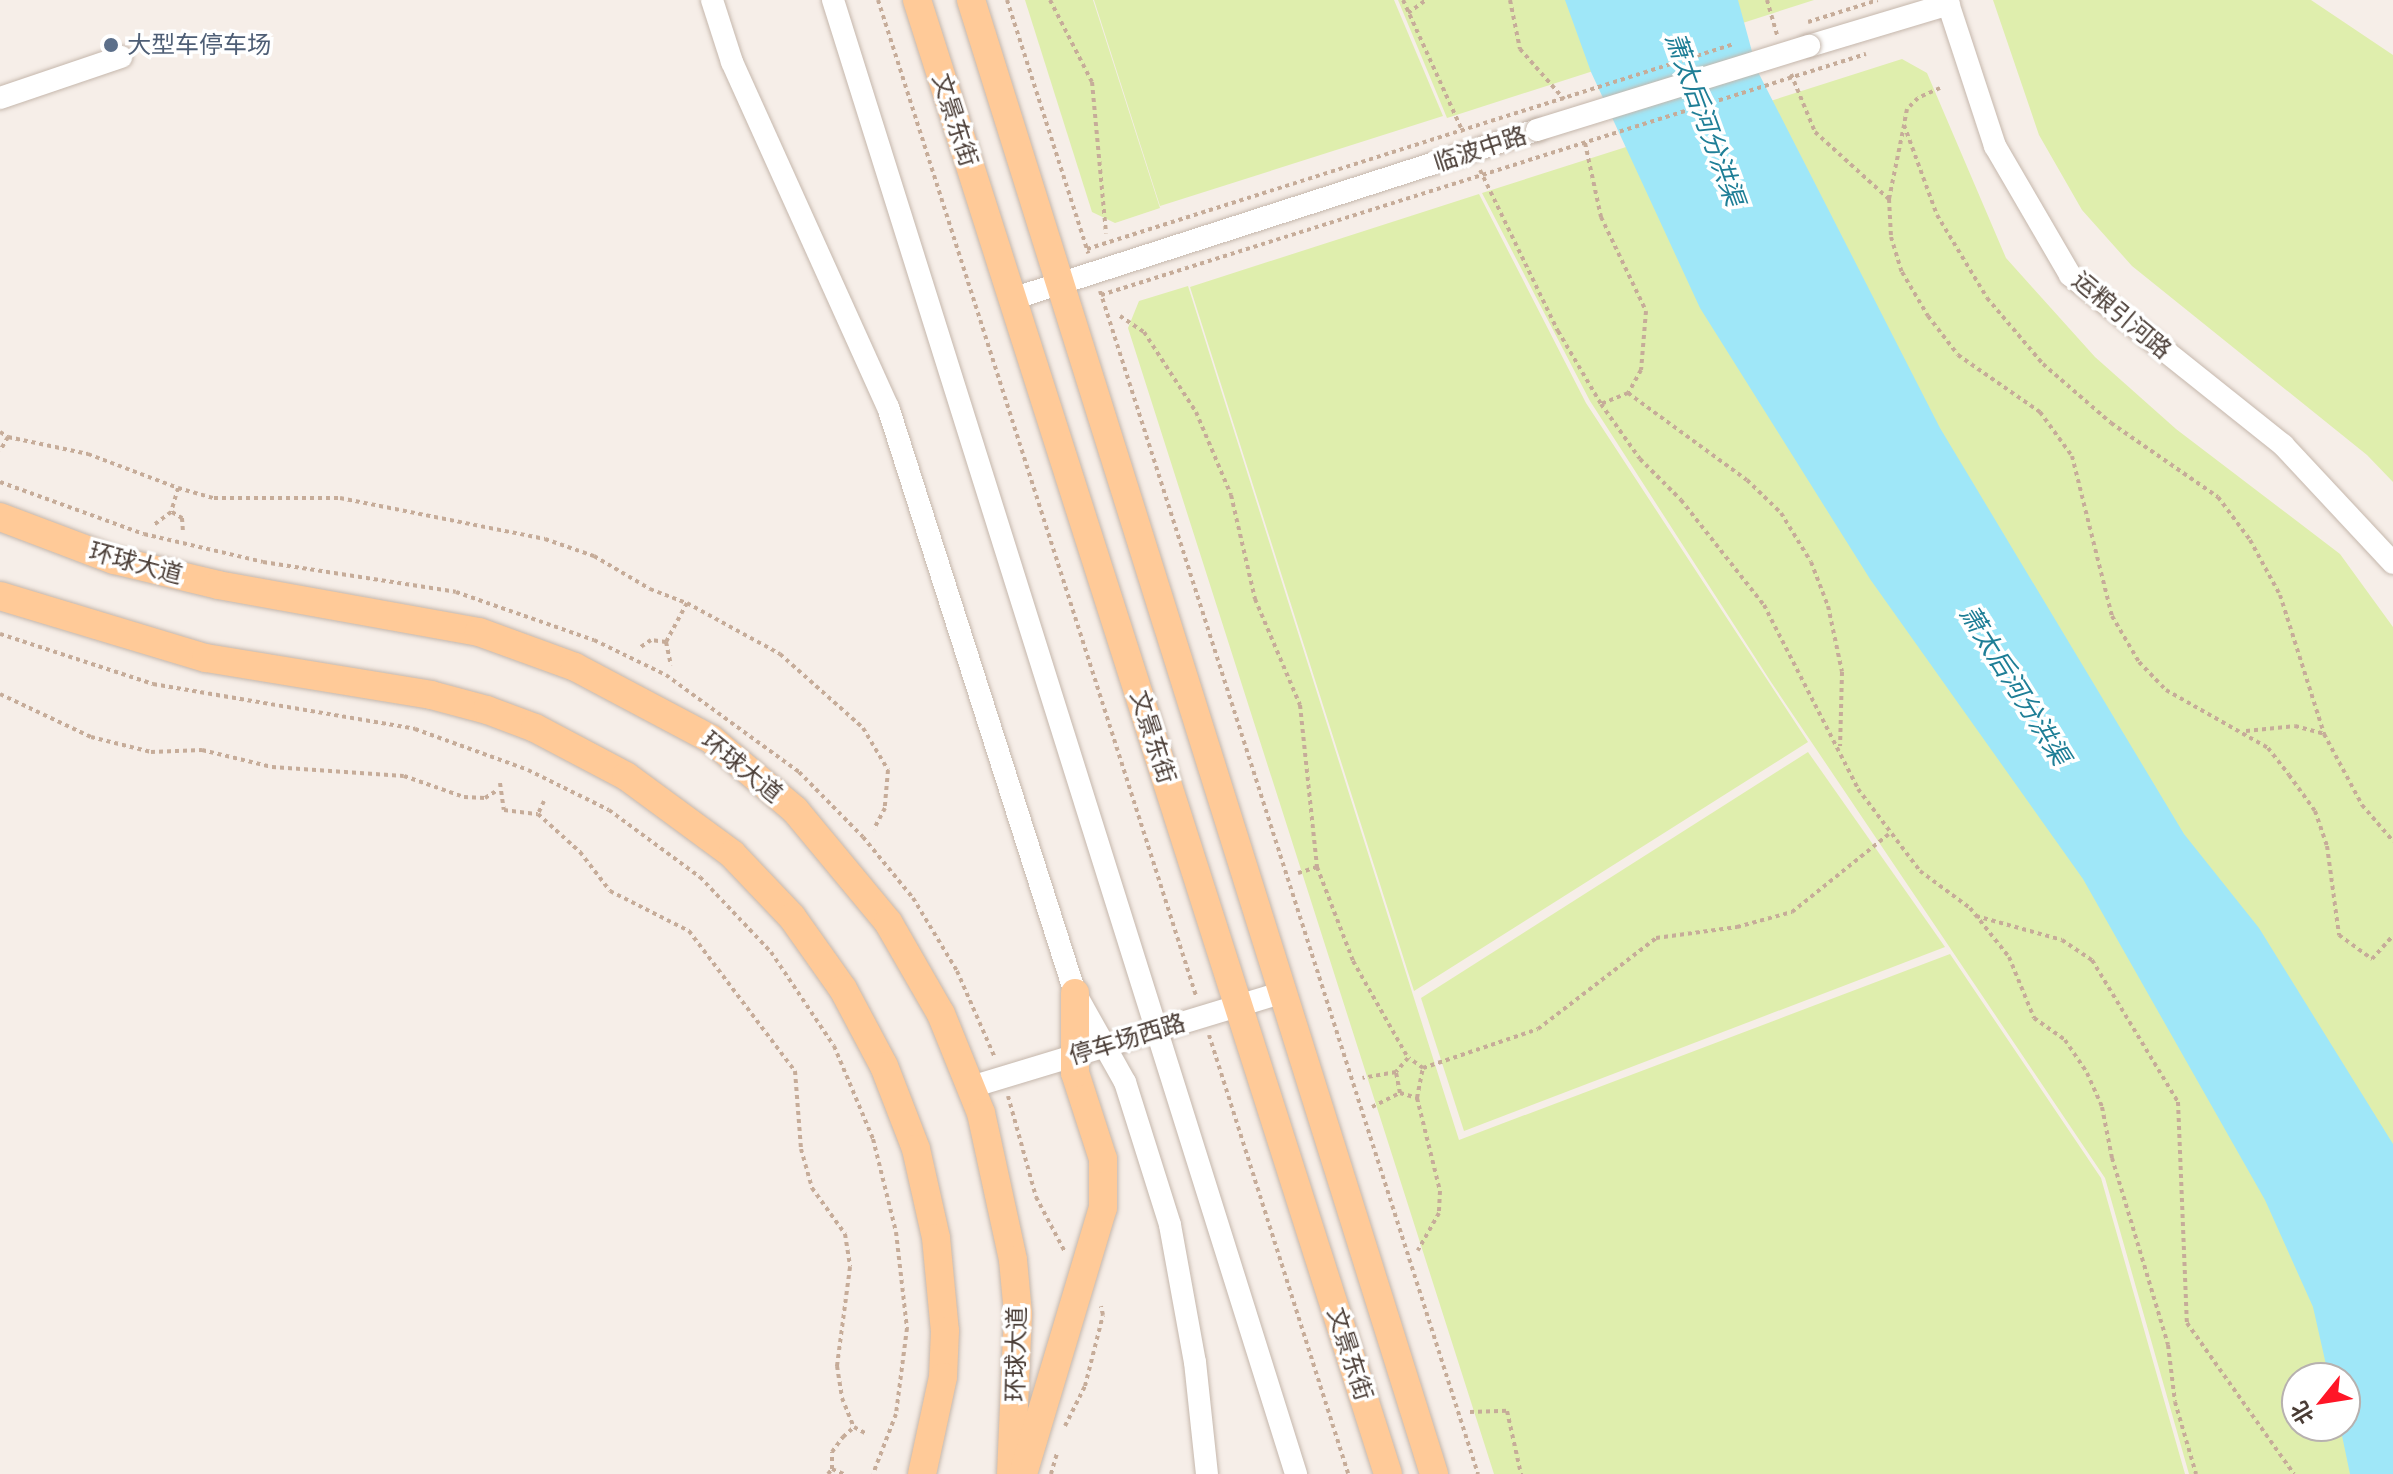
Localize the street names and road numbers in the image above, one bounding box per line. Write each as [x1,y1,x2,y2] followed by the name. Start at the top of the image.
[926,70,984,170] street label: 文景东街
[1430,120,1530,178] street label: 临波中路
[2067,265,2177,365] street label: 运粮引河路
[86,537,186,589] street label: 环球大道
[1124,687,1182,787] street label: 文景东街
[696,726,788,808] street label: 环球大道
[1065,1008,1189,1070] street label: 停车场西路
[1321,1304,1379,1404] street label: 文景东街
[1001,1306,1031,1402] street label: 环球大道

